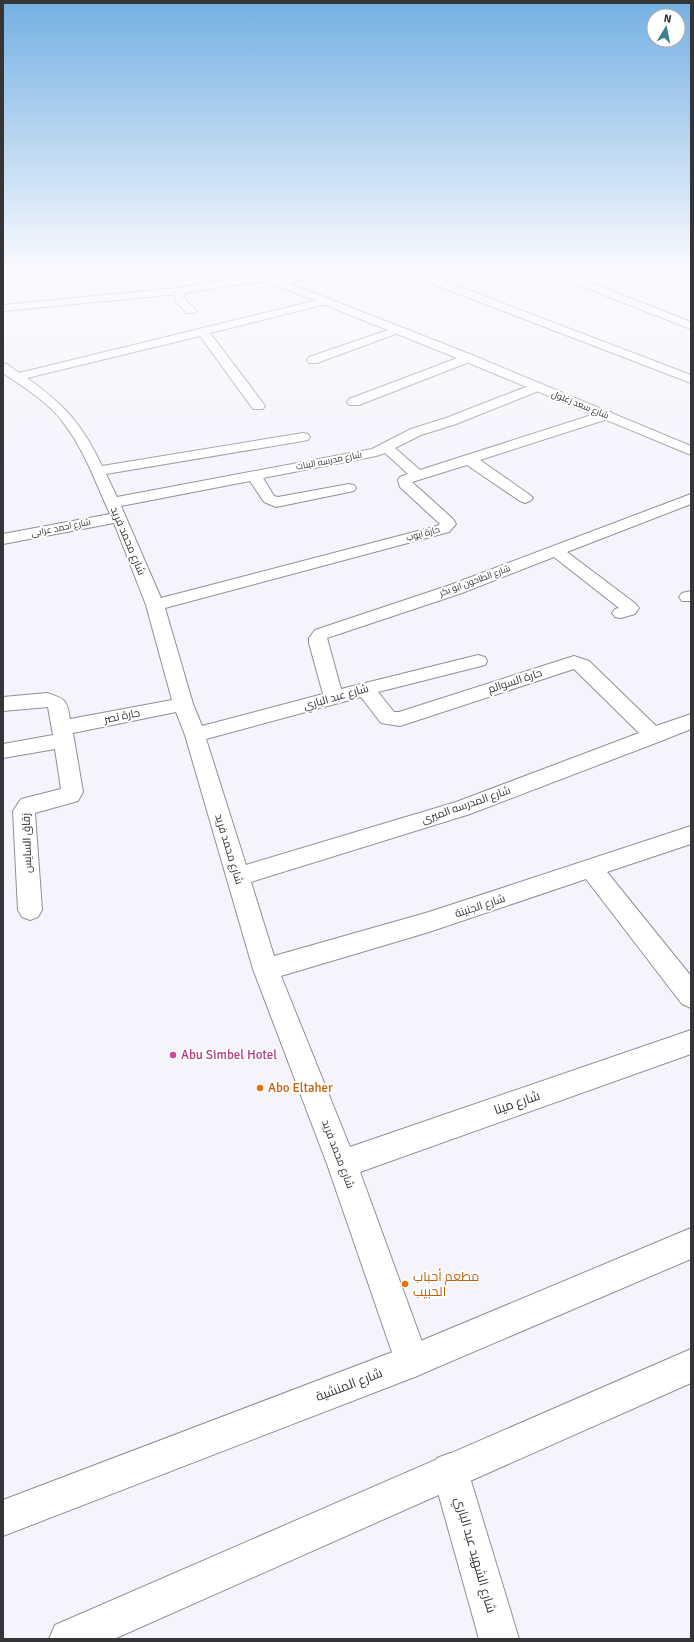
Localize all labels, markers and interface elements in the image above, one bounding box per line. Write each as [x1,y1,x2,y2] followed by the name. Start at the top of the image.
[646,8,686,48] north arrow
[663,12,673,26] text: N
[550,388,610,422] street label: شارع سعد زغلول
[295,449,363,473] street label: شارع مدرسه البنات
[107,505,148,577] street label: شارع محمد فريد
[30,517,92,539] street label: شارع احمد عرابى
[405,524,441,544] street label: حارة ايوب
[437,563,512,599] street label: شارع الطاحون ابو بكر
[486,666,544,697] street label: حارة السوالم
[302,682,371,714] street label: شارع عبد الباري
[102,706,141,726] street label: حارة نصر
[420,784,513,827] street label: شارع المدرسه الميرى
[211,812,246,886] street label: شارع محمد فريد
[19,813,35,873] street label: زقاق السايس
[453,892,507,921] street label: شارع الجنينة
[181,1047,277,1063] place label: Abu Simbel Hotel
[168,1050,178,1060] marker: Abu Simbel Hotel
[268,1080,333,1096] place label: Abo Eltaher
[255,1083,265,1093] marker: Abo Eltaher
[492,1088,542,1118] street label: شارع مينا
[318,1118,357,1191] street label: شارع محمد فريد
[413,1268,479,1300] place label: مطعم أحباب الحبيب
[400,1279,410,1289] marker: مطعم أحباب الحبيب
[313,1365,385,1405] street label: شارع المنشية
[449,1495,499,1615] street label: شارع الشهيد عبد الباري

